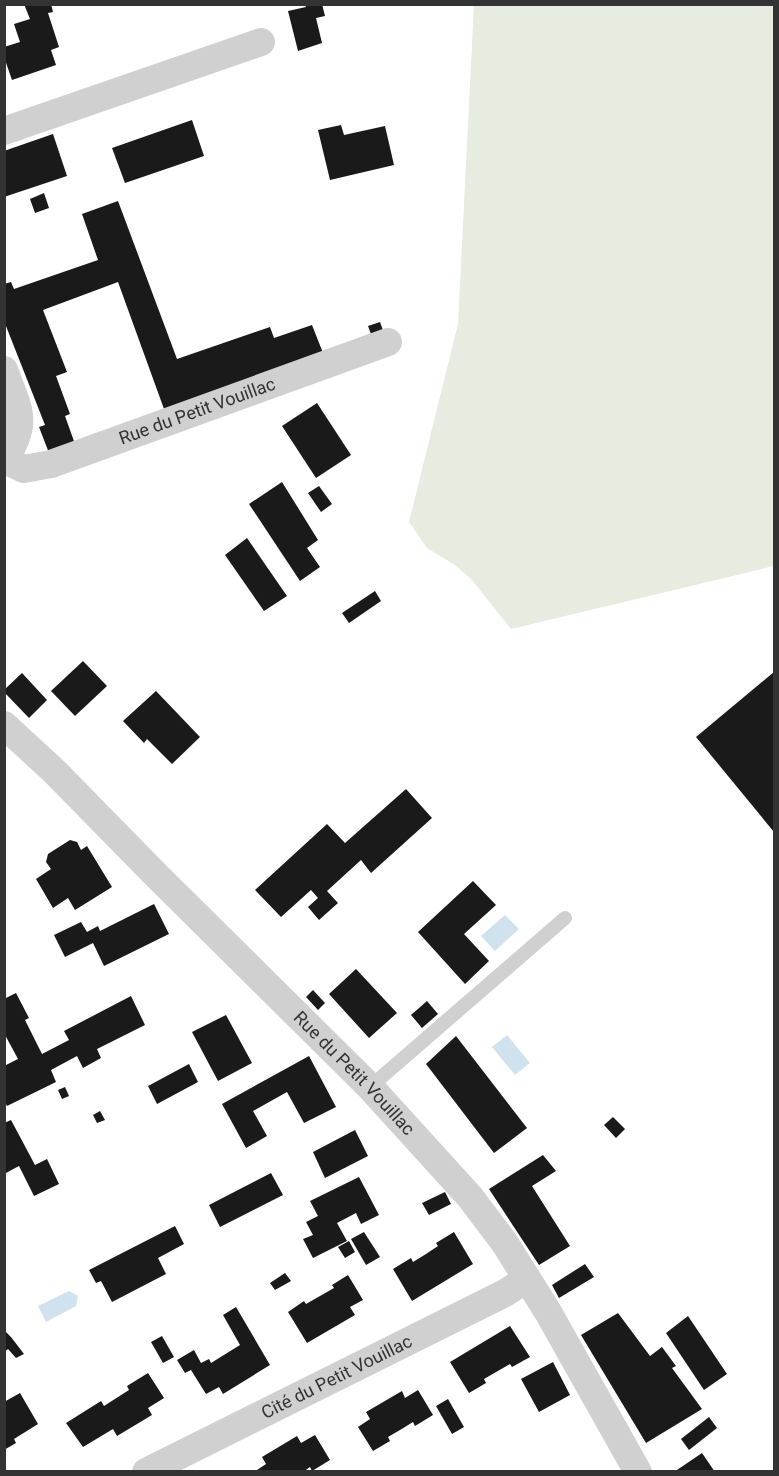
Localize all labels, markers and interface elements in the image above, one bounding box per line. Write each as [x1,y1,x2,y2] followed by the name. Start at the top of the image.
[116,373,278,448] street label: Rue du Petit Vouillac
[290,1007,420,1139] street label: Rue du Petit Vouillac
[258,1330,415,1423] street label: Cité du Petit Vouillac

